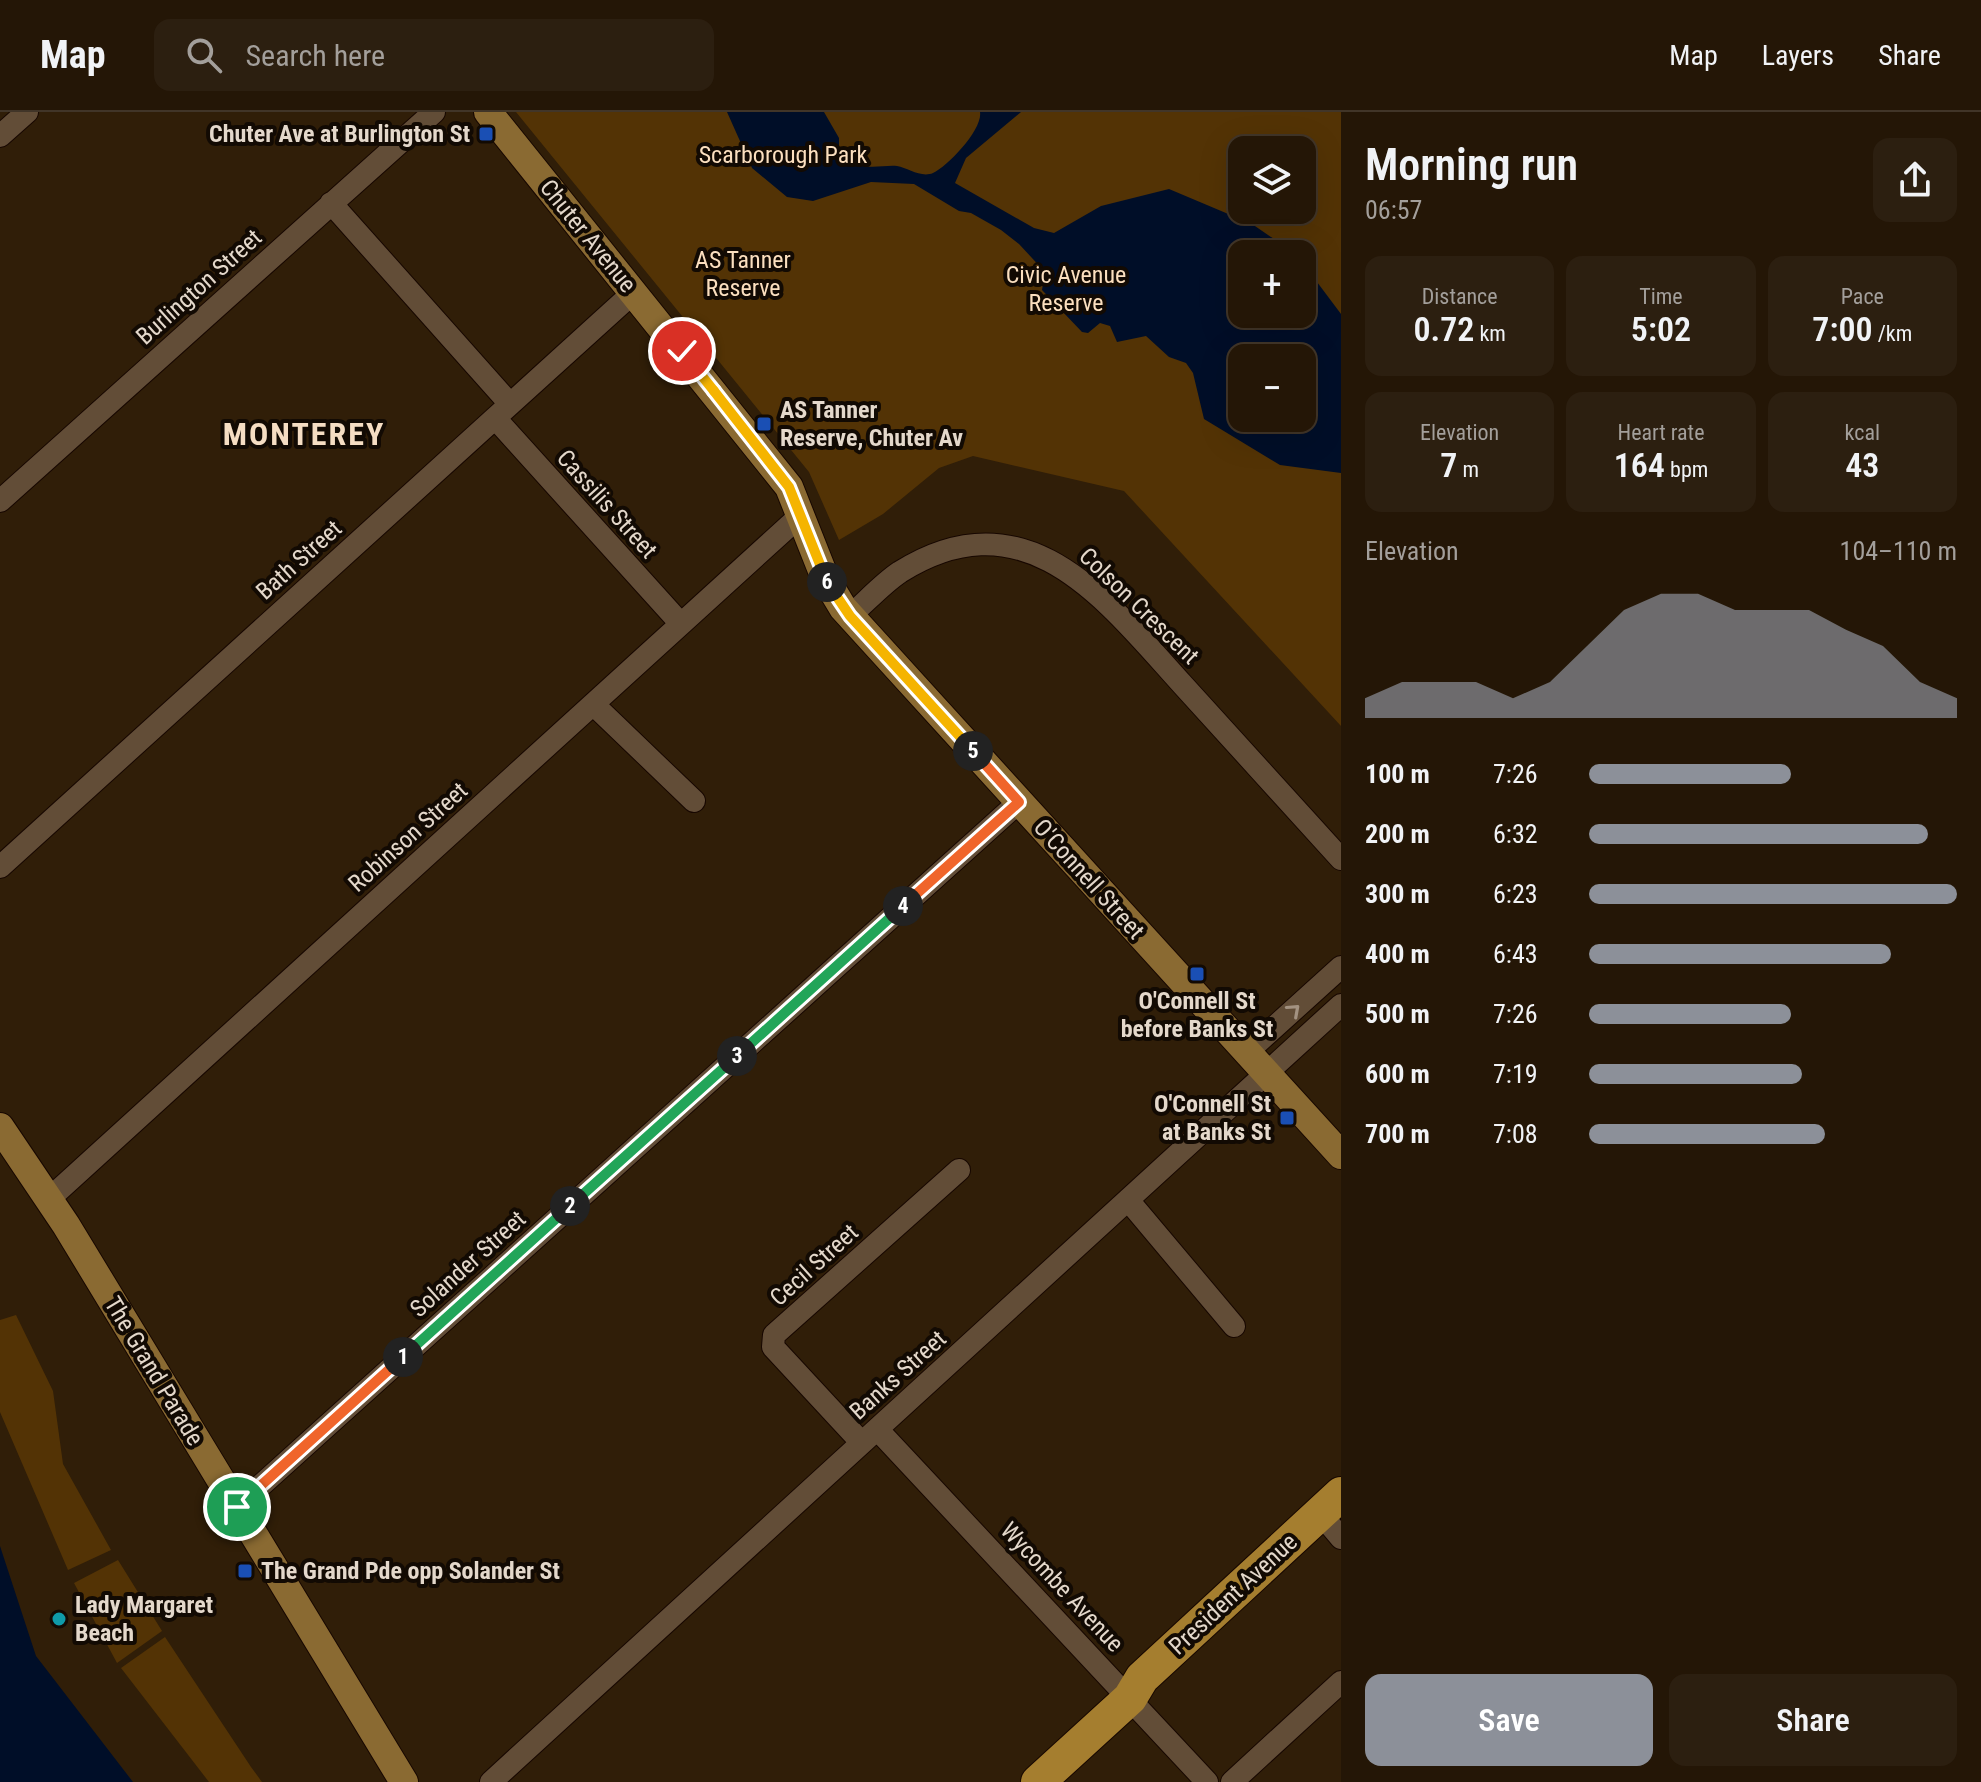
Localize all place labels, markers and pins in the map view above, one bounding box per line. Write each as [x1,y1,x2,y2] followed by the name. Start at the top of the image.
[209,120,470,148] place label: Chuter Ave at Burlington St
[477,125,495,143] marker: Chuter Ave at Burlington St
[648,317,716,385] pin
[780,396,963,452] place label: AS Tanner Reserve, Chuter Av
[755,415,773,433] marker: AS Tanner Reserve, Chuter Av
[807,562,847,602] pin: 6
[953,731,993,771] pin: 5
[883,886,923,926] pin: 4
[1188,965,1206,983] marker: O'Connell St before Banks St
[1121,987,1273,1043] place label: O'Connell St before Banks St
[717,1036,757,1076] pin: 3
[1154,1090,1271,1146] place label: O'Connell St at Banks St
[1278,1109,1296,1127] marker: O'Connell St at Banks St
[550,1186,590,1226] pin: 2
[383,1337,423,1377] pin: 1
[203,1473,271,1541] pin
[261,1557,560,1585] place label: The Grand Pde opp Solander St
[236,1562,254,1580] marker: The Grand Pde opp Solander St
[75,1591,213,1647] place label: Lady Margaret Beach
[50,1610,68,1628] marker: Lady Margaret Beach

